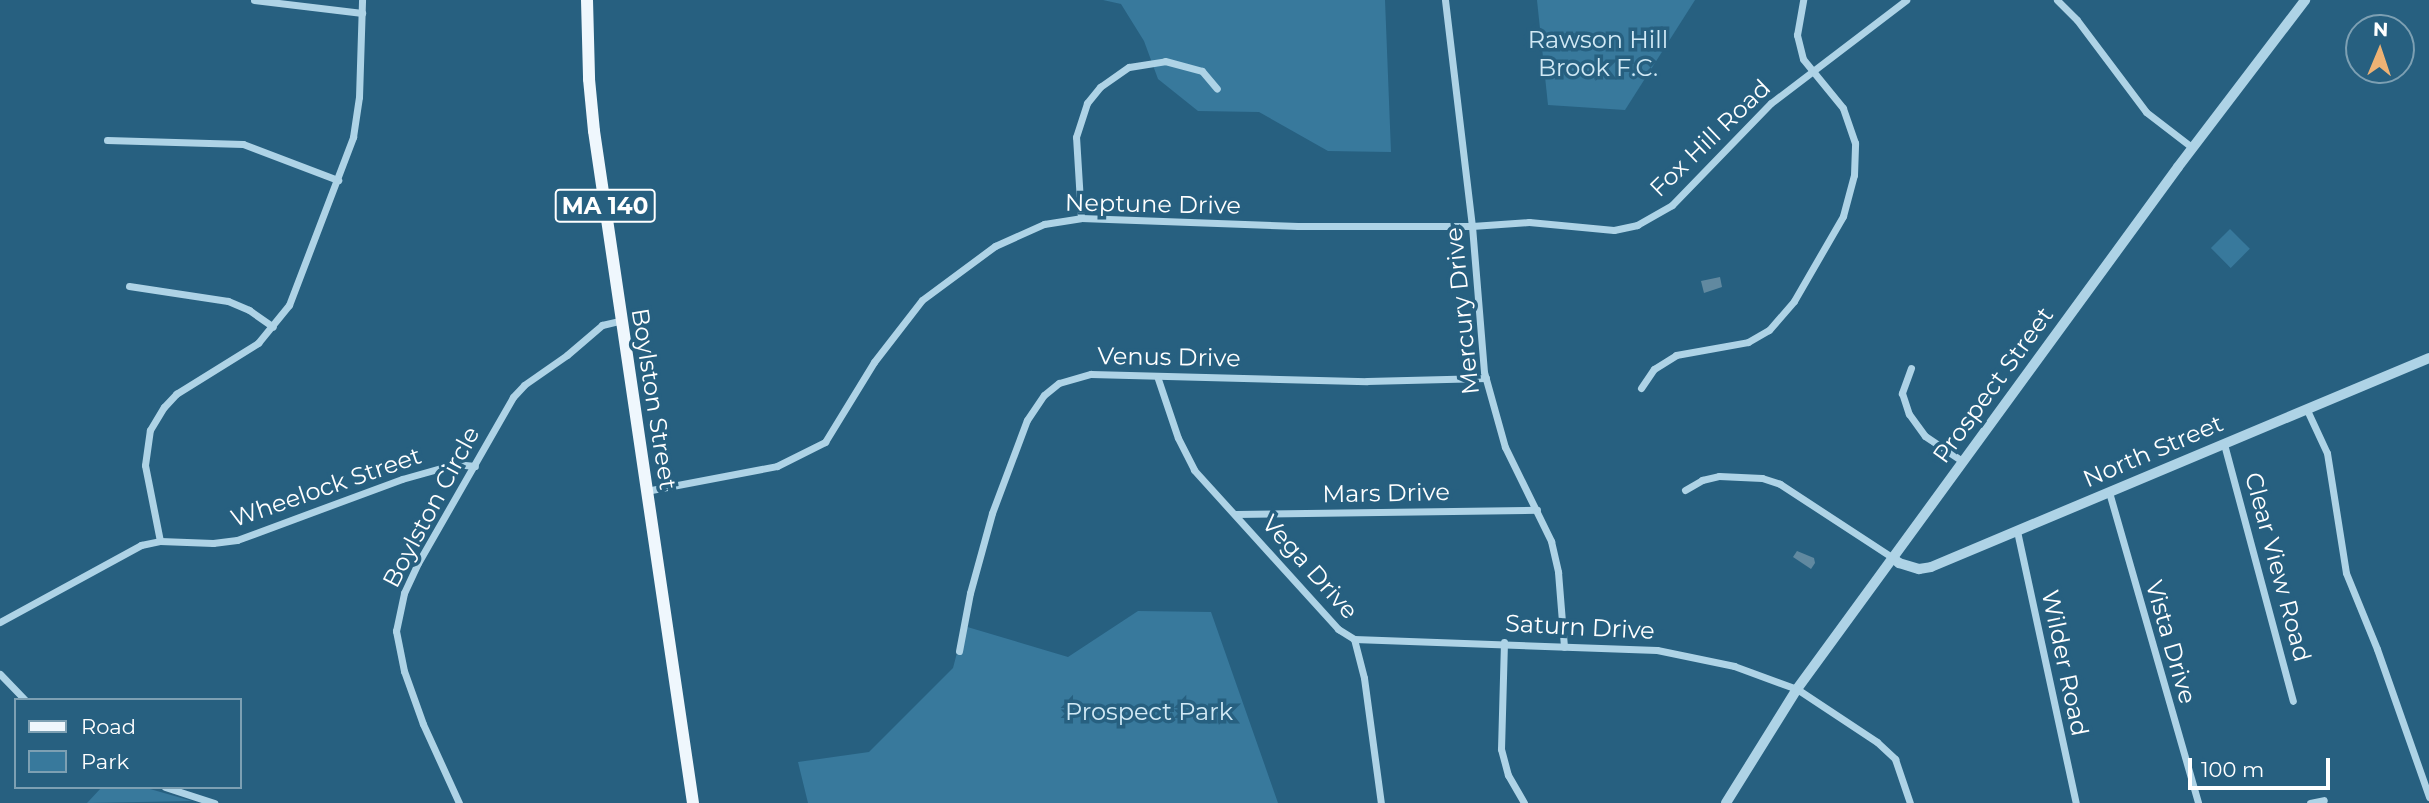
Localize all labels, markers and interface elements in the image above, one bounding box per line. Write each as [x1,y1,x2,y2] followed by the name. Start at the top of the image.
[2345,14,2415,84] north arrow
[2373,18,2389,41] text: N
[1528,26,1668,82] park label: Rawson Hill Brook F.C.
[1644,73,1776,203] street label: Fox Hill Road
[554,186,656,226] road number: MA 140
[1065,188,1241,220] street label: Neptune Drive
[1439,226,1485,396] street label: Mercury Drive
[1927,301,2059,469] street label: Prospect Street
[625,306,683,492] street label: Boylston Street
[1097,341,1241,373] street label: Venus Drive
[2079,409,2227,493] street label: North Street
[377,422,485,592] street label: Boylston Circle
[227,441,425,533] street label: Wheelock Street
[2239,469,2317,665] street label: Clear View Road
[1322,477,1450,509] street label: Mars Drive
[1256,509,1364,625] street label: Vega Drive
[2140,577,2202,707] street label: Vista Drive
[2035,587,2095,739] street label: Wilder Road
[1505,609,1655,645] street label: Saturn Drive
[14,698,242,789] legend
[1065,698,1233,726] park label: Prospect Park
[81,714,136,739] text: Road
[2191,744,2333,788] scale bar
[81,749,129,774] text: Park
[2201,757,2264,782] text: 100 m

